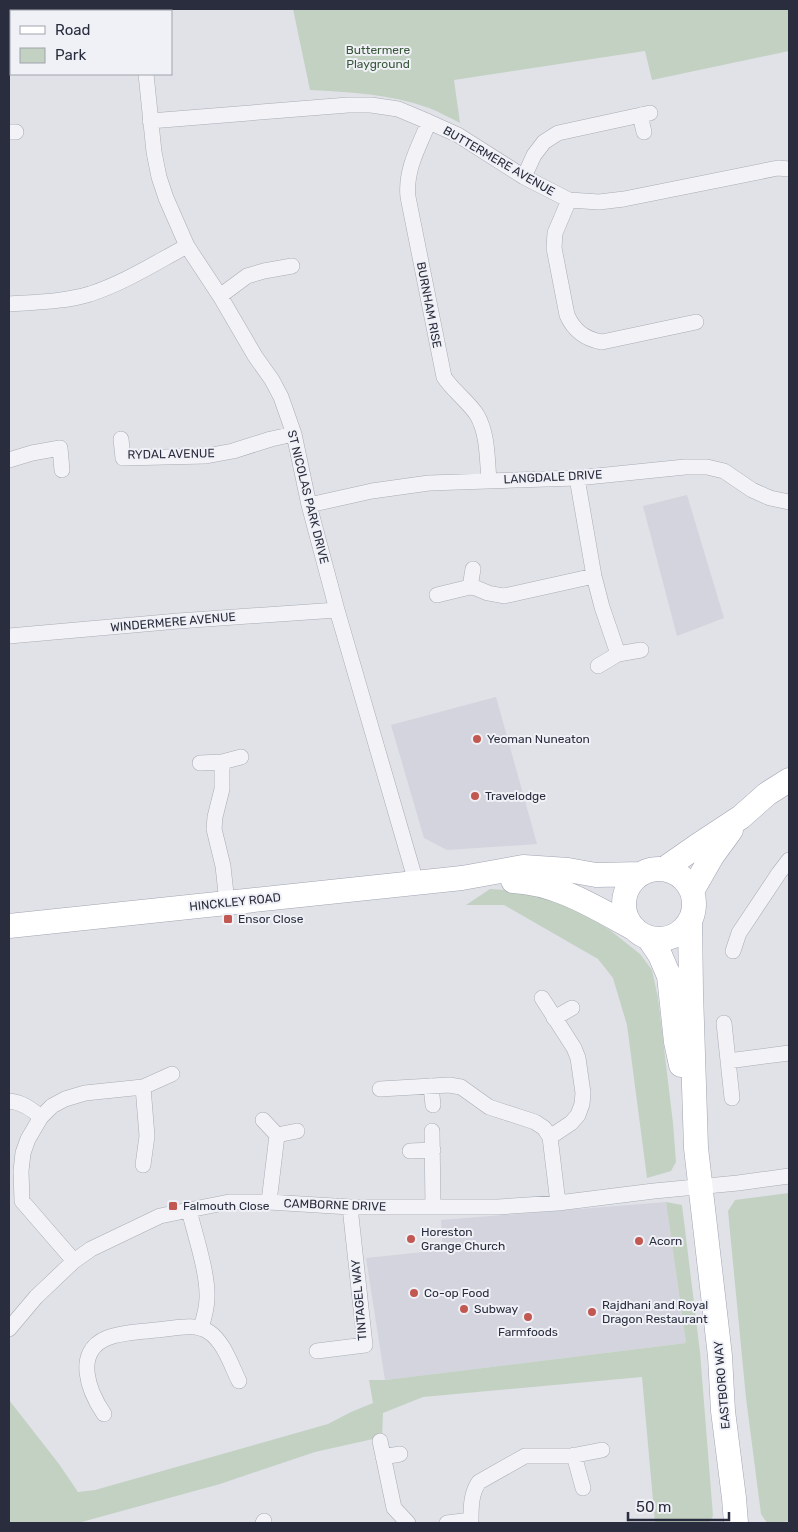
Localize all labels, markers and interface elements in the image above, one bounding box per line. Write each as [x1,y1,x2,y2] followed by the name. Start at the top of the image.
[10,10,172,75] legend
[55,21,91,39] text: Road
[346,43,411,71] park label: Buttermere Playground
[55,46,86,64] text: Park
[441,123,557,199] street label: BUTTERMERE AVENUE
[414,261,444,349] street label: BURNHAM RISE
[285,429,331,565] street label: ST NICOLAS PARK DRIVE
[127,446,215,462] street label: RYDAL AVENUE
[503,467,603,487] street label: LANGDALE DRIVE
[110,610,236,634] street label: WINDERMERE AVENUE
[487,732,590,746] place label: Yeoman Nuneaton
[471,733,483,745] marker: Yeoman Nuneaton
[485,789,546,803] place label: Travelodge
[469,790,481,802] marker: Travelodge
[189,890,281,914] street label: HINCKLEY ROAD
[238,912,304,926] place label: Ensor Close
[222,913,234,925] marker: Ensor Close
[283,1196,387,1214] street label: CAMBORNE DRIVE
[183,1199,270,1213] place label: Falmouth Close
[167,1200,179,1212] marker: Falmouth Close
[421,1225,505,1253] place label: Horeston Grange Church
[405,1233,417,1245] marker: Horeston Grange Church
[649,1234,682,1248] place label: Acorn
[633,1235,645,1247] marker: Acorn
[348,1259,370,1341] street label: TINTAGEL WAY
[424,1286,489,1300] place label: Co-op Food
[408,1287,420,1299] marker: Co-op Food
[602,1298,708,1326] place label: Rajdhani and Royal Dragon Restaurant
[474,1302,519,1316] place label: Subway
[458,1303,470,1315] marker: Subway
[586,1306,598,1318] marker: Rajdhani and Royal Dragon Restaurant
[522,1311,534,1323] marker: Farmfoods
[498,1325,558,1339] place label: Farmfoods
[711,1340,733,1430] street label: EASTBORO WAY
[628,1490,729,1522] scale bar
[636,1498,671,1516] text: 50 m

